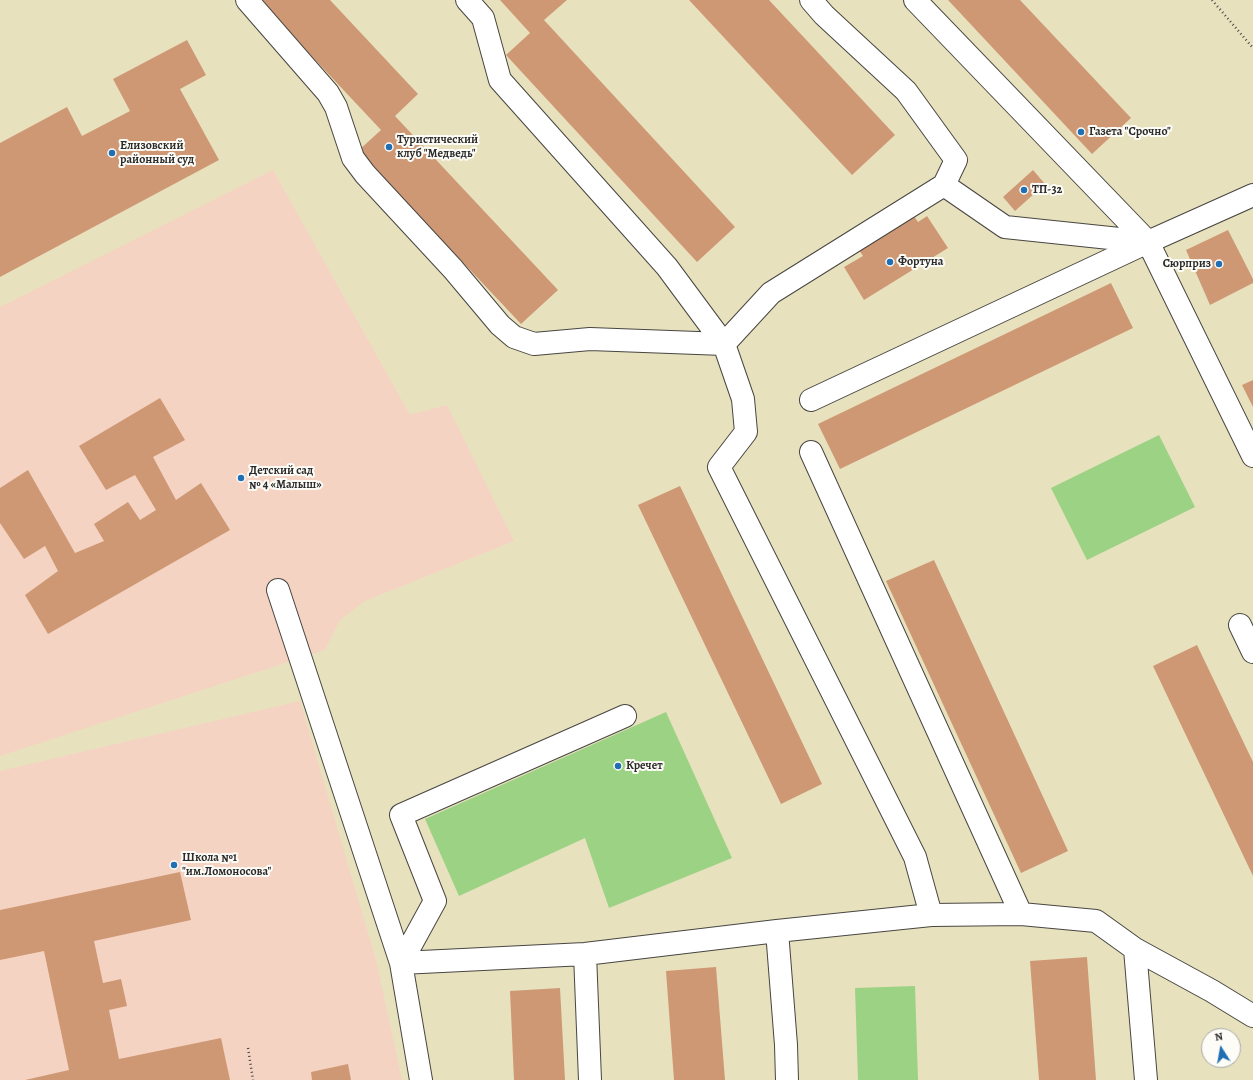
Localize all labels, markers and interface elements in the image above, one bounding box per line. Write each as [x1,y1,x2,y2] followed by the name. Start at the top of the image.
[1089,125,1171,139] place label: Газета "Срочно"
[1076,127,1086,137] marker: Газета "Срочно"
[397,133,478,161] place label: Туристический клуб "Медведь"
[120,139,194,167] place label: Елизовский районный суд
[384,142,394,152] marker: Туристический клуб "Медведь"
[107,148,117,158] marker: Елизовский районный суд
[1032,183,1062,197] place label: ТП-32
[1019,185,1029,195] marker: ТП-32
[898,255,943,269] place label: Фортуна
[885,257,895,267] marker: Фортуна
[1163,257,1211,271] place label: Сюрприз
[1214,259,1224,269] marker: Сюрприз
[249,464,322,492] place label: Детский сад № 4 «Малыш»
[236,473,246,483] marker: Детский сад № 4 «Малыш»
[626,759,663,773] place label: Кречет
[613,761,623,771] marker: Кречет
[182,851,271,879] place label: Школа №1 "им.Ломоносова"
[169,860,179,870] marker: Школа №1 "им.Ломоносова"
[1201,1028,1241,1068] north arrow
[1213,1029,1224,1045] text: N

